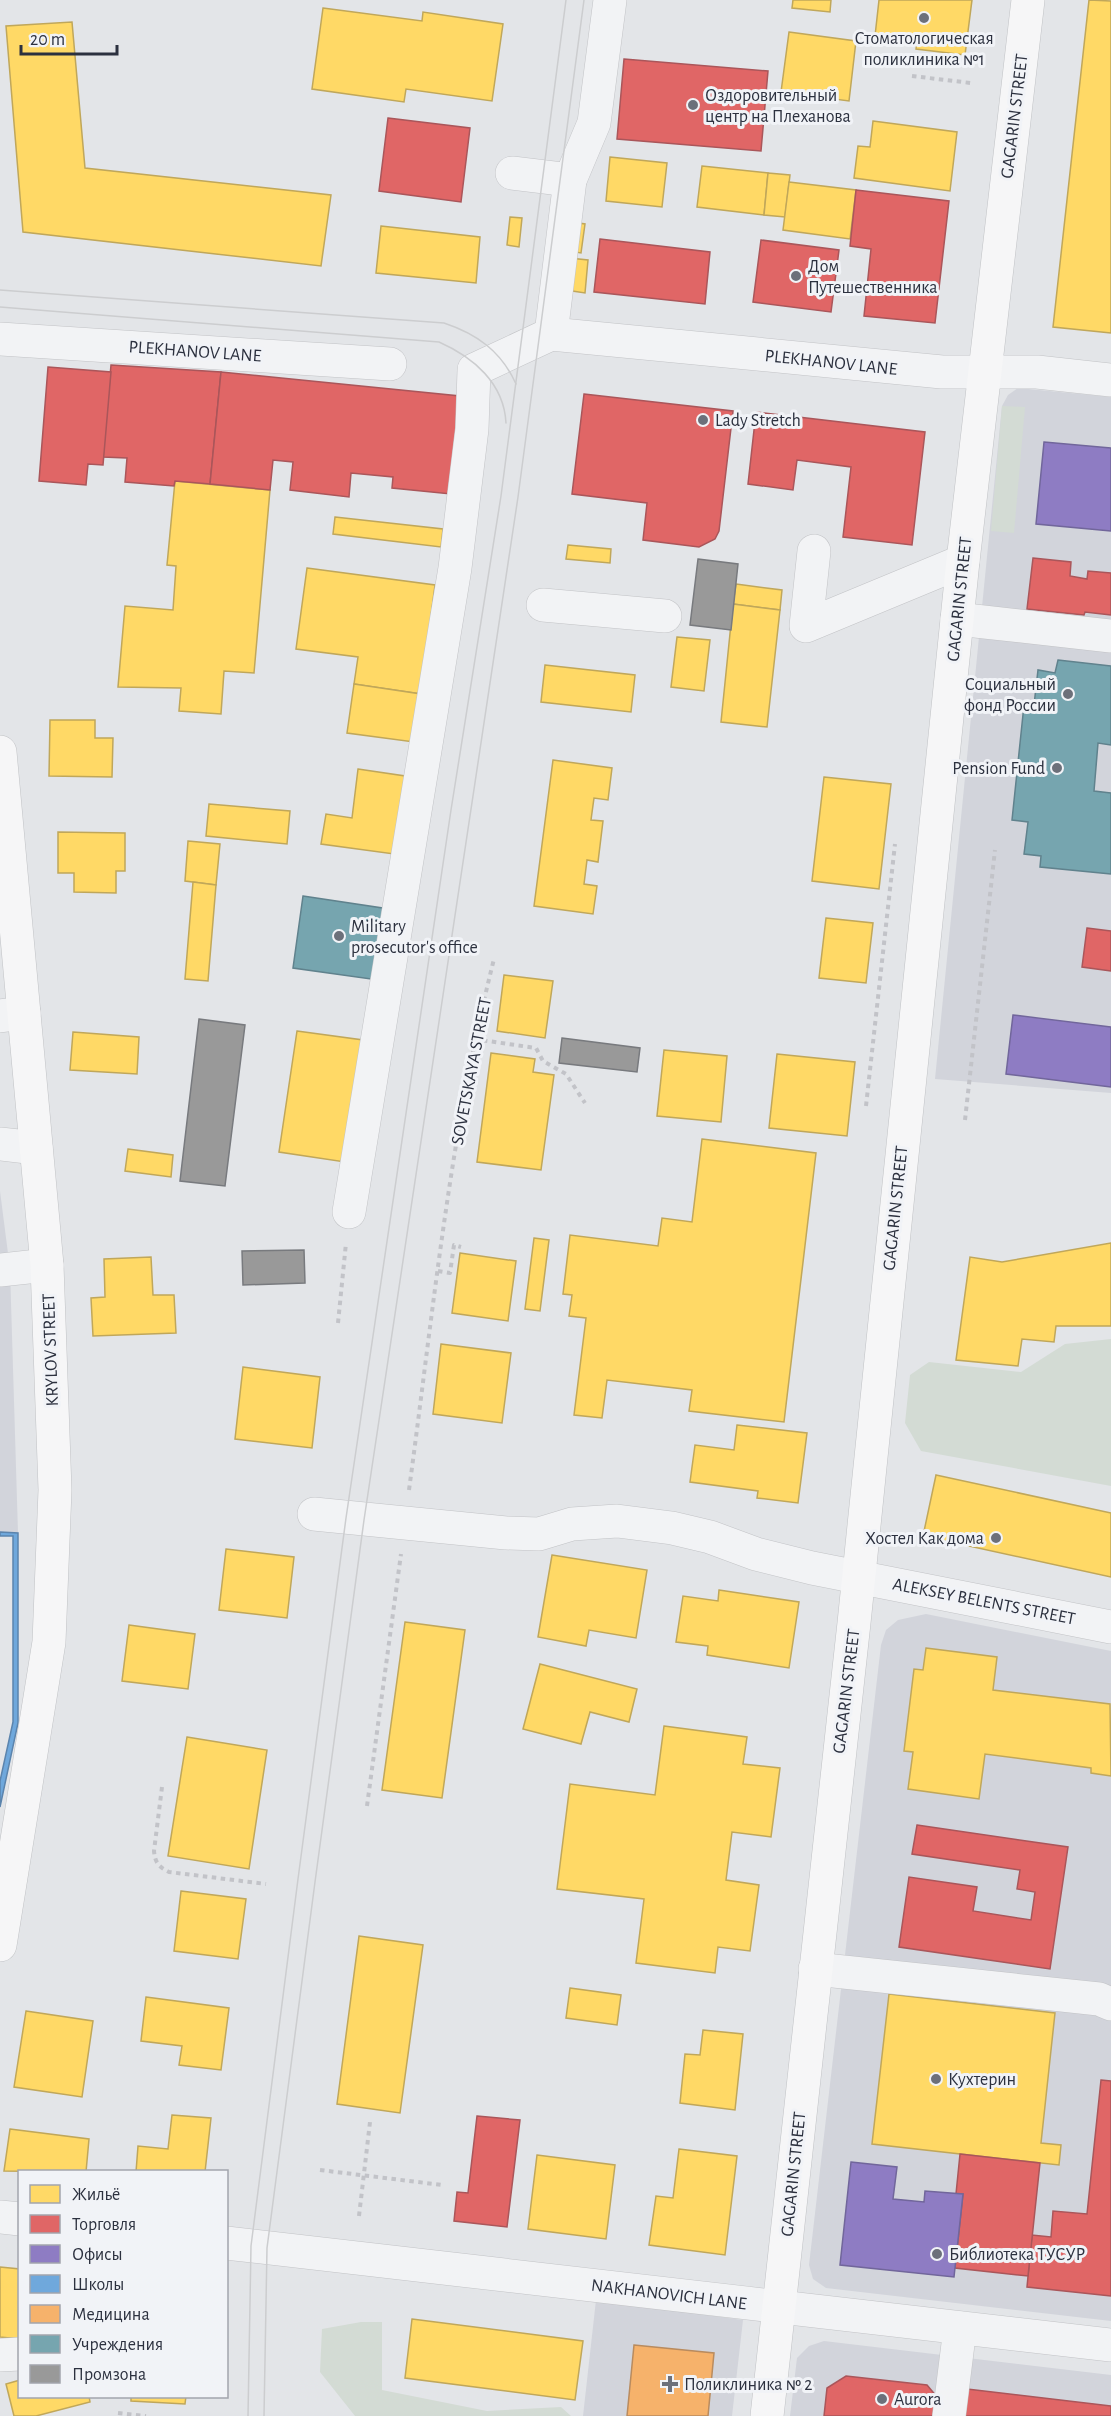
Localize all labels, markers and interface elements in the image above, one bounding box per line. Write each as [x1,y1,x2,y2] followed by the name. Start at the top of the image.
[917,11,931,25] marker: Стоматологическая поликлиника №1
[21,18,117,56] scale bar
[854,30,994,69] place label: Стоматологическая поликлиника №1
[30,31,65,49] text: 20 m
[998,53,1032,179] street label: GAGARIN STREET
[705,87,851,126] place label: Оздоровительный центр на Плеханова
[686,98,700,112] marker: Оздоровительный центр на Плеханова
[808,258,937,297] place label: Дом Путешественника
[789,269,803,283] marker: Дом Путешественника
[128,338,262,366] street label: PLEKHANOV LANE
[764,347,898,379] street label: PLEKHANOV LANE
[715,412,801,430] place label: Lady Stretch
[696,413,710,427] marker: Lady Stretch
[944,536,976,662] street label: GAGARIN STREET
[964,676,1056,715] place label: Социальный фонд России
[1061,687,1075,701] marker: Социальный фонд России
[952,760,1045,778] place label: Pension Fund
[1050,761,1064,775] marker: Pension Fund
[351,918,478,957] place label: Military prosecutor's office
[332,929,346,943] marker: Military prosecutor's office
[449,996,495,1147] street label: SOVETSKAYA STREET
[880,1145,912,1271] street label: GAGARIN STREET
[40,1293,62,1407] street label: KRYLOV STREET
[865,1530,984,1548] place label: Хостел Как дома
[989,1531,1003,1545] marker: Хостел Как дома
[891,1575,1077,1629] street label: ALEKSEY BELENTS STREET
[830,1628,864,1754] street label: GAGARIN STREET
[948,2071,1016,2089] place label: Кухтерин
[929,2072,943,2086] marker: Кухтерин
[778,2111,810,2237] street label: GAGARIN STREET
[18,2170,228,2398] legend
[72,2186,120,2204] text: Жильё
[72,2216,136,2234] text: Торговля
[949,2245,1085,2264] place label: Библиотека ТУСУР
[72,2246,123,2264] text: Офисы
[930,2247,944,2261] marker: Библиотека ТУСУР
[72,2276,124,2294] text: Школы
[590,2277,748,2314] street label: NAKHANOVICH LANE
[72,2306,150,2324] text: Медицина
[72,2336,163,2354] text: Учреждения
[72,2366,146,2384] text: Промзона
[661,2375,679,2393] marker: Поликлиника № 2
[684,2376,812,2394] place label: Поликлиника № 2
[894,2391,941,2409] place label: Aurora
[875,2392,889,2406] marker: Aurora

